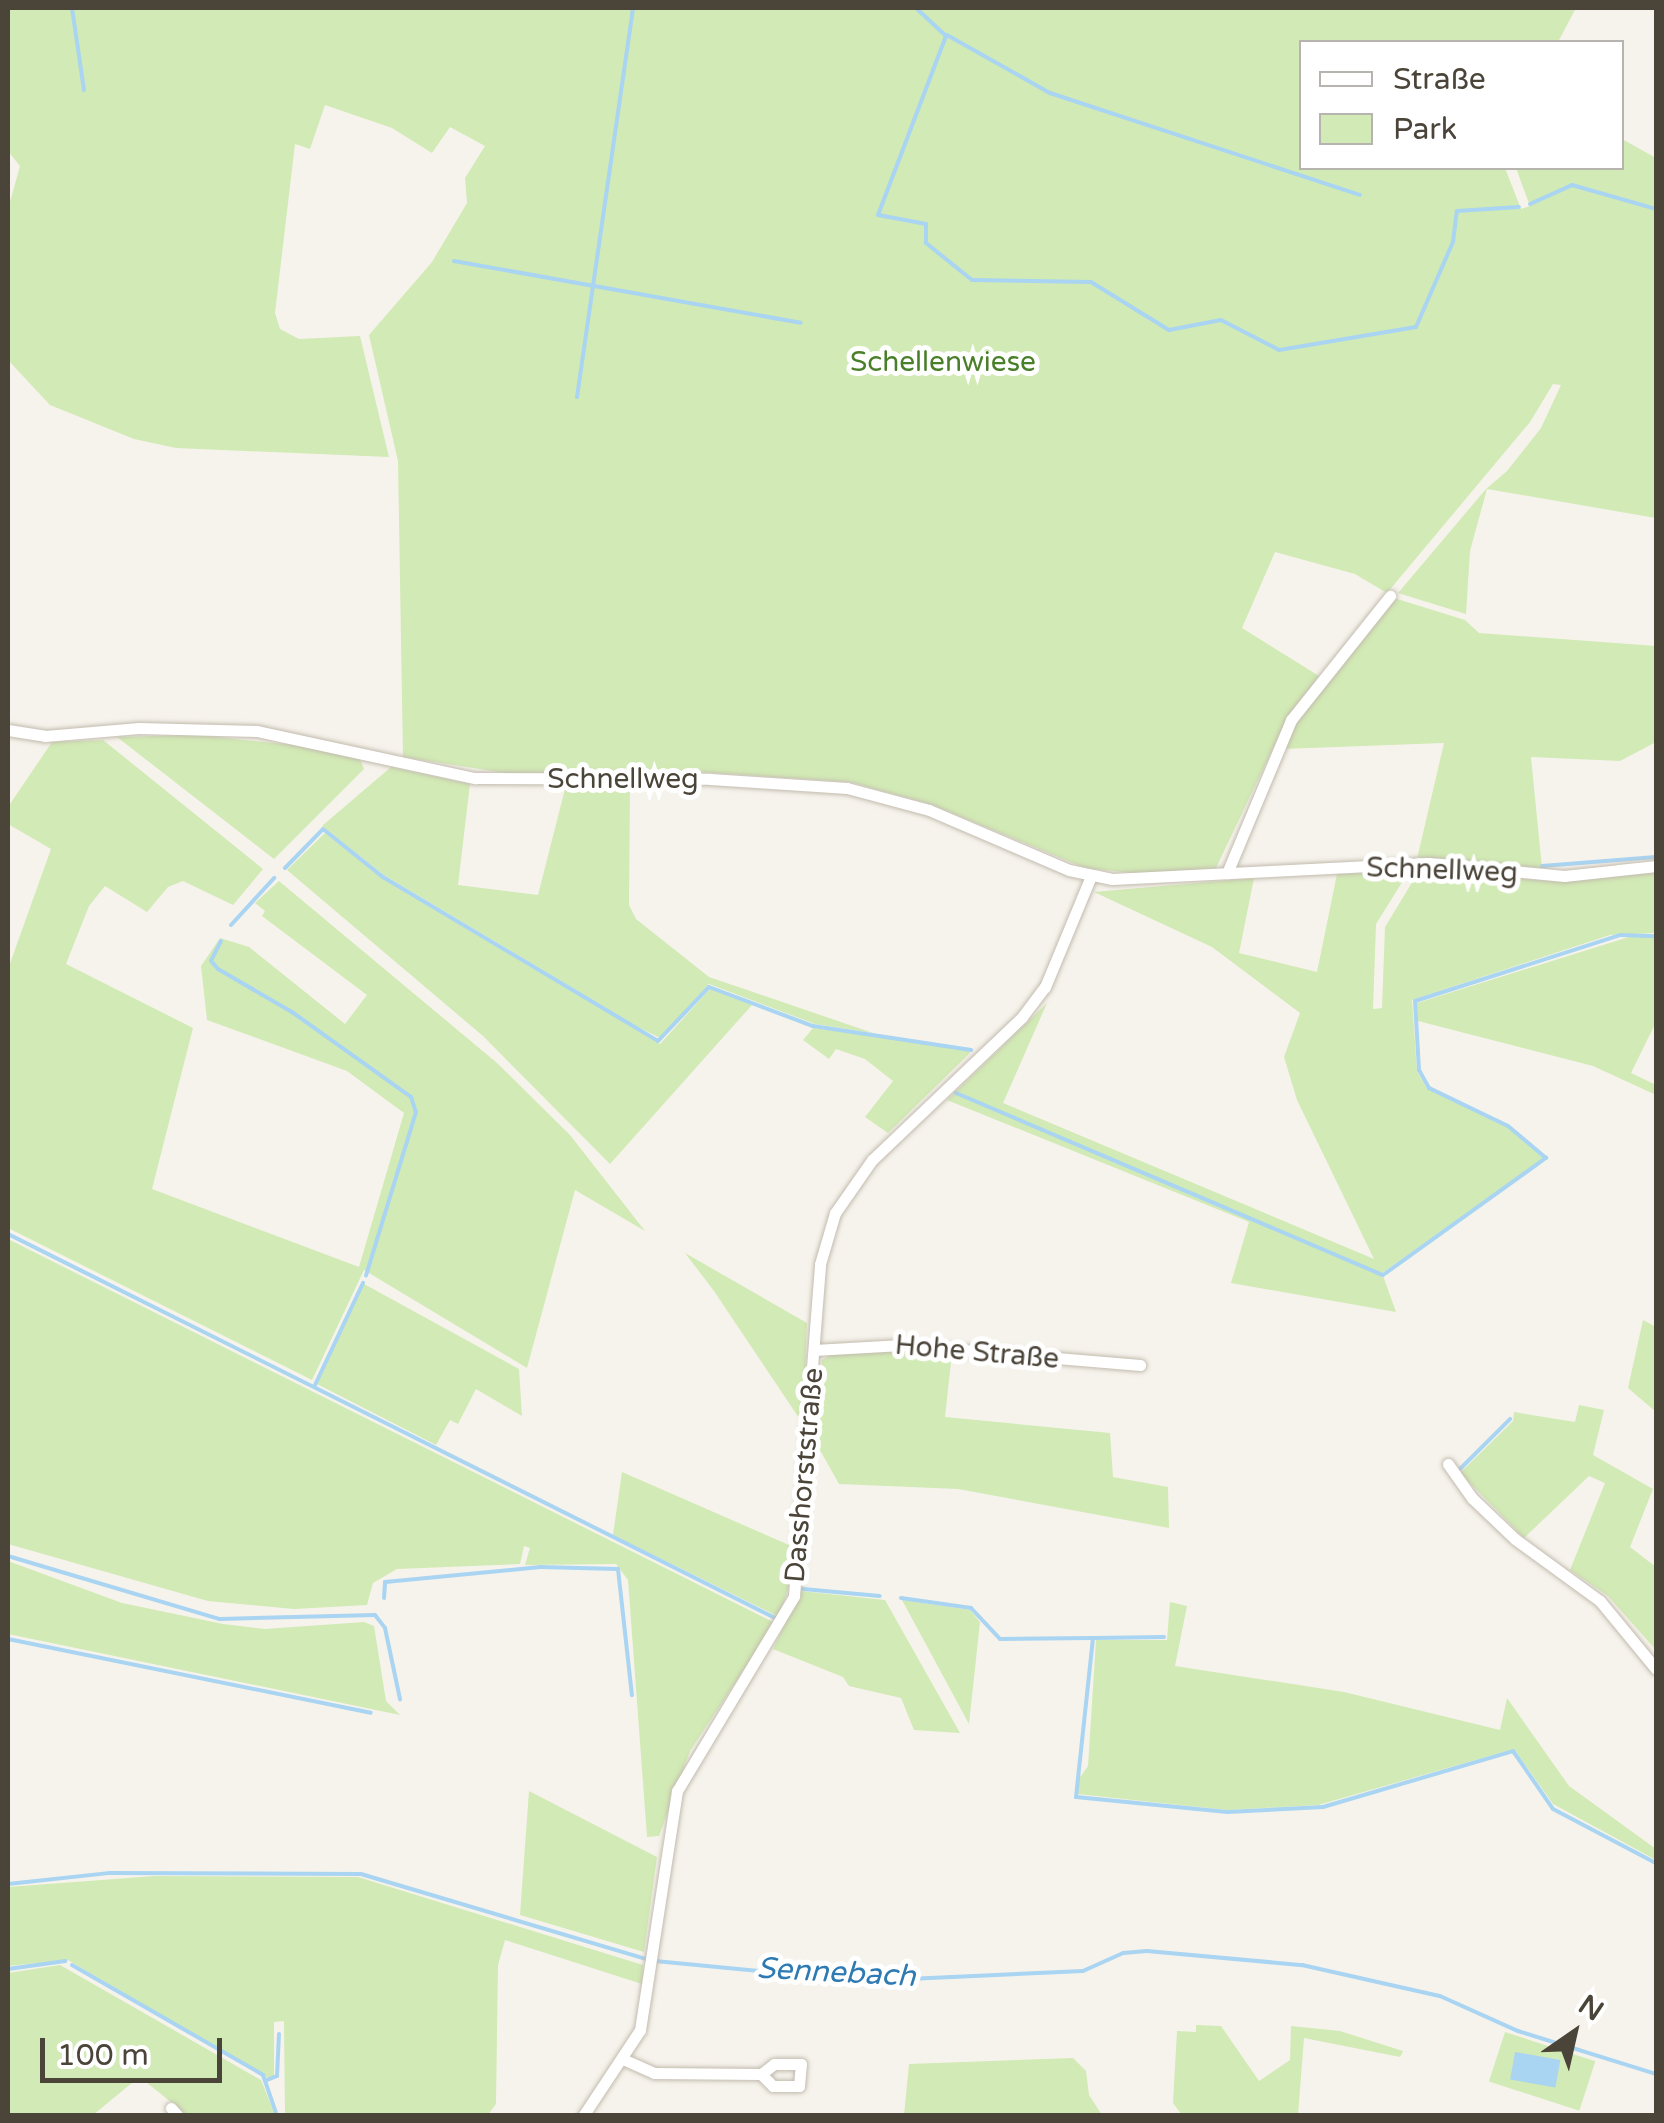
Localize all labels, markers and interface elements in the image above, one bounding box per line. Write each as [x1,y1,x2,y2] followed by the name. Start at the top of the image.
[1299,40,1624,170] legend
[1393,61,1486,98] text: Straße
[1393,111,1457,148] text: Park
[850,345,1036,379] park label: Schellenwiese
[547,762,699,796] street label: Schnellweg
[1366,851,1518,889] street label: Schnellweg
[894,1328,1060,1376] street label: Hohe Straße
[778,1366,830,1584] street label: Dasshorststraße
[756,1951,916,1995] water label: Sennebach
[1524,1983,1624,2083] north arrow
[1572,1988,1610,2029] text: N
[45,2018,228,2080] scale bar
[57,2037,149,2074] text: 100 m

